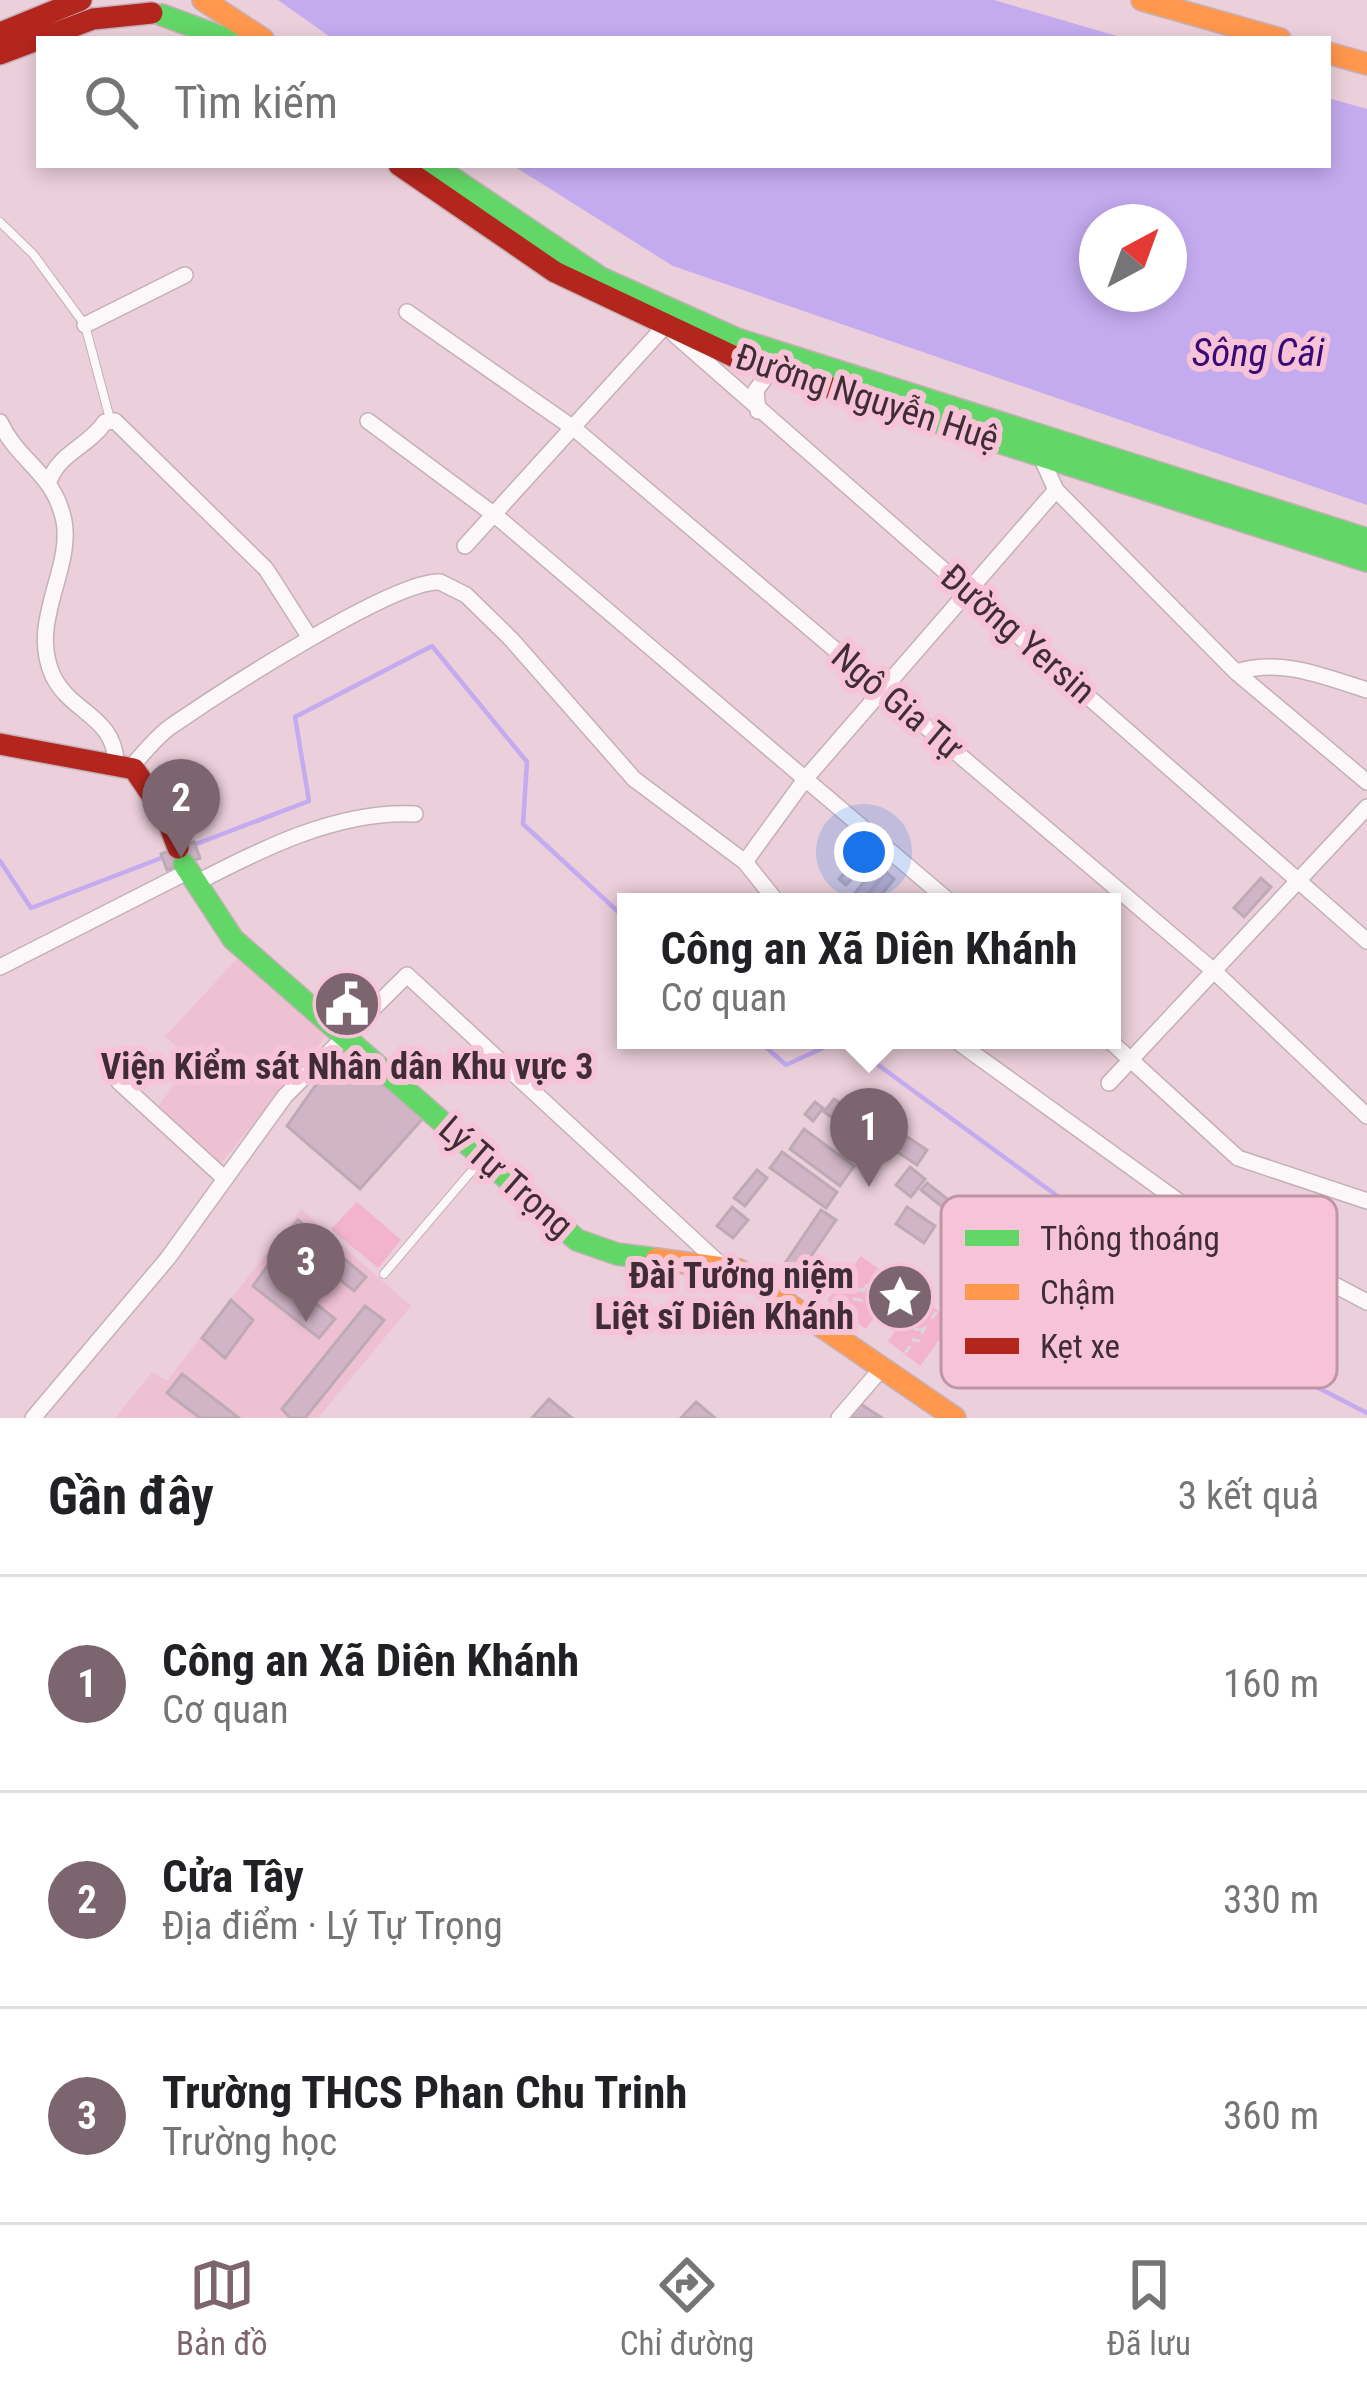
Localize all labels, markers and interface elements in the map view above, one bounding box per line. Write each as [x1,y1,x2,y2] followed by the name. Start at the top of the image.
[36,36,1331,168] search box
[78,69,144,135] icon: search
[174,76,338,129] text: Tìm kiếm
[1079,204,1187,312] north arrow
[1192,330,1325,376] water label: Sông Cái
[730,336,1004,460] street label: Đường Nguyễn Huệ
[932,556,1104,712] street label: Đường Yersin
[823,635,971,769] street label: Ngô Gia Tự
[142,759,220,858] pin: 2
[834,822,894,882] your location
[617,893,1121,1049] popup
[660,922,1078,975] text: Công an Xã Diên Khánh
[312,969,382,1039] public building icon: Viện Kiểm sát Nhân dân Khu vực 3
[660,975,787,1021] text: Cơ quan
[101,1046,593,1088] place label: Viện Kiểm sát Nhân dân Khu vực 3
[830,1088,908,1187] pin: 1
[431,1108,581,1246] street label: Lý Tự Trọng
[941,1196,1337,1388] legend
[1040,1219,1220,1258] text: Thông thoáng
[267,1223,345,1322] pin: 3
[594,1255,854,1338] place label: Đài Tưởng niệm Liệt sĩ Diên Khánh
[865,1262,935,1332] place icon: Đài Tưởng niệm Liệt sĩ Diên Khánh
[1040,1273,1115,1312] text: Chậm
[1040,1327,1120,1366] text: Kẹt xe
[48,1467,214,1526] text: Gần đây
[1178,1473,1319,1519] text: 3 kết quả
[162,1634,579,1687] text: Công an Xã Diên Khánh
[77,1661,97,1707] text: 1
[1223,1661,1319,1707] text: 160 m
[162,1687,289,1733] text: Cơ quan
[162,1850,304,1903] text: Cửa Tây
[77,1877,97,1923] text: 2
[1223,1877,1319,1923] text: 330 m
[162,1903,503,1949] text: Địa điểm · Lý Tự Trọng
[162,2066,687,2119] text: Trường THCS Phan Chu Trinh
[77,2093,97,2139] text: 3
[1223,2093,1319,2139] text: 360 m
[162,2119,337,2165] text: Trường học
[176,2252,268,2363] tab: Bản đồ
[620,2252,754,2363] tab: Chỉ đường
[1106,2252,1191,2363] tab: Đã lưu

